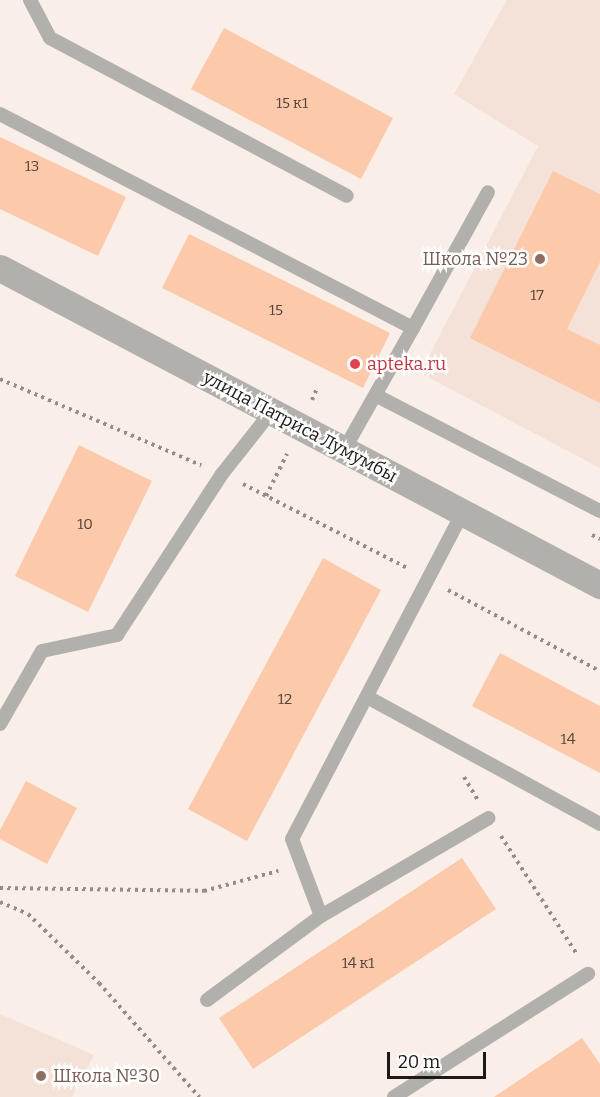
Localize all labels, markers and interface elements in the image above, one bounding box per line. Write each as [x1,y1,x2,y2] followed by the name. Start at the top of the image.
[276,95,308,113] house number: 15 к1
[25,158,39,176] house number: 13
[423,248,528,270] place label: Школа №23
[533,252,547,266] marker: Школа №23
[530,287,544,305] house number: 17
[269,302,283,320] house number: 15
[367,353,446,375] place label: apteka.ru
[348,357,362,371] marker: apteka.ru
[199,367,401,487] street label: улица Патриса Лумумбы
[77,516,93,534] house number: 10
[278,691,292,709] house number: 12
[561,731,575,749] house number: 14
[342,955,374,973] house number: 14 к1
[390,1040,489,1078] scale bar
[398,1051,440,1073] text: 20 m
[53,1065,160,1087] place label: Школа №30
[34,1069,48,1083] marker: Школа №30

